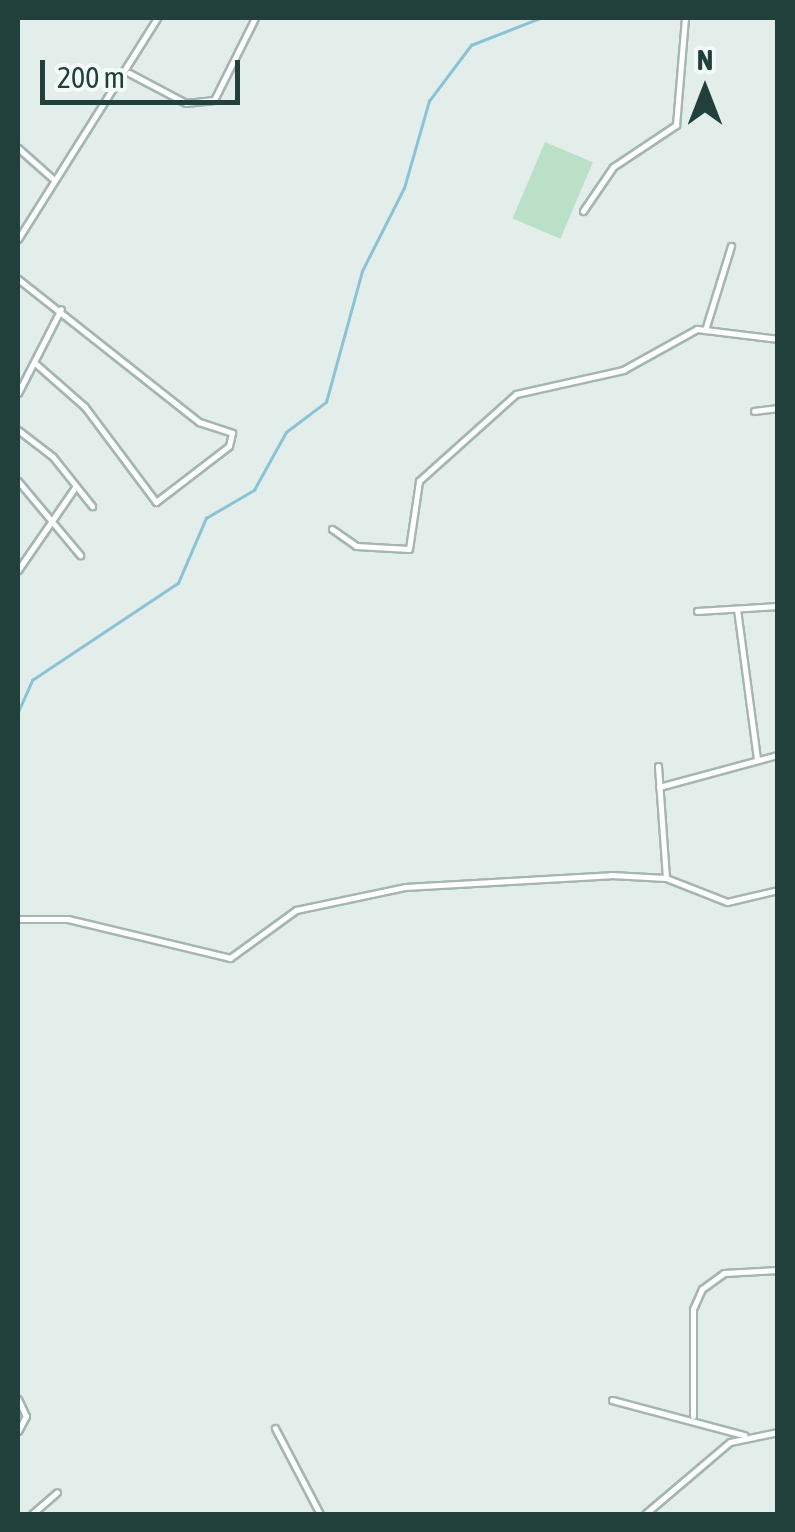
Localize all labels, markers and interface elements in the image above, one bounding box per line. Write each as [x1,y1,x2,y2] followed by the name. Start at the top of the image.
[45,40,245,102] scale bar
[655,40,755,140] north arrow
[697,44,713,76] text: N
[57,60,125,94] text: 200 m

